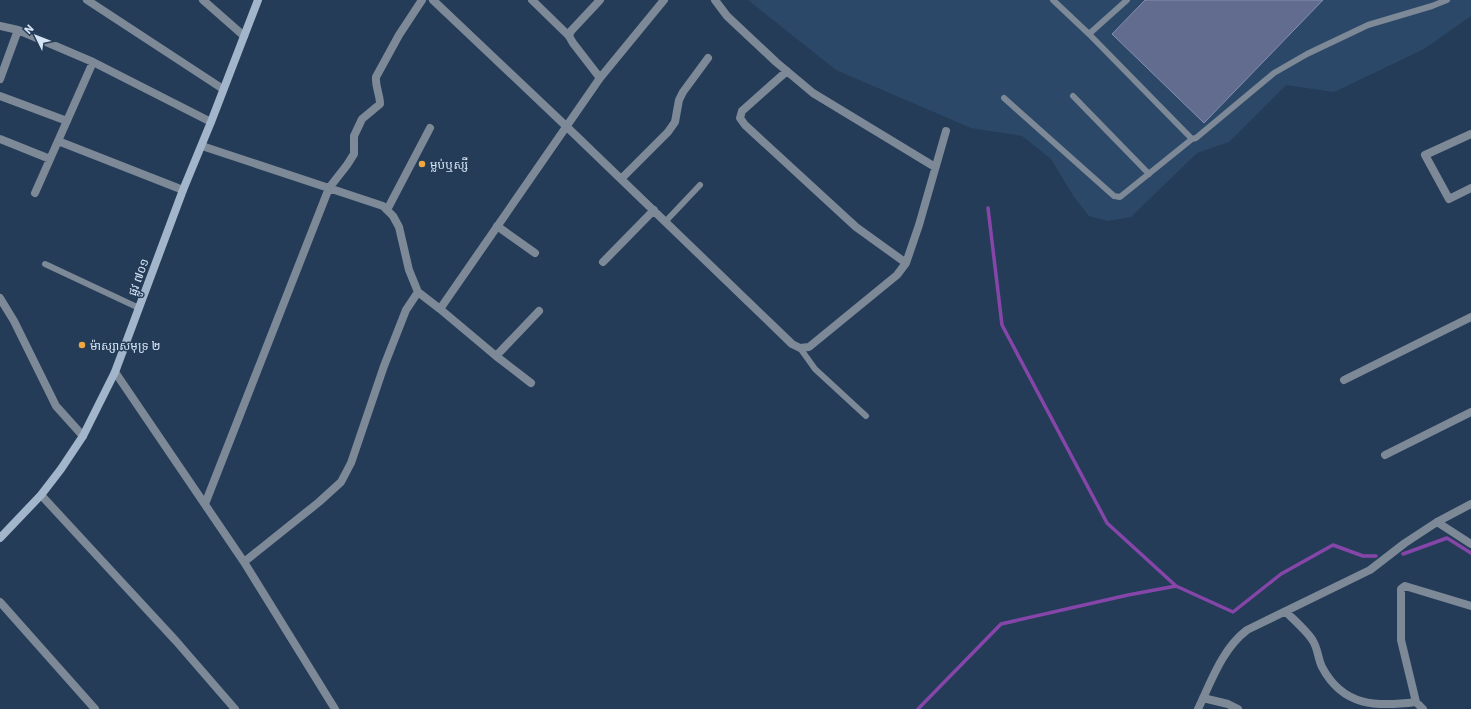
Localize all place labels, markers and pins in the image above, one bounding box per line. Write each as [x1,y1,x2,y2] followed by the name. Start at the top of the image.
[430,157,469,172] place label: ម្លប់ឬស្សី
[417,159,427,169] marker: ម្លប់ឬស្សី
[90,338,160,353] place label: ម៉ាស្សាសមុទ្រ ២
[77,340,87,350] marker: ម៉ាស្សាសមុទ្រ ២

